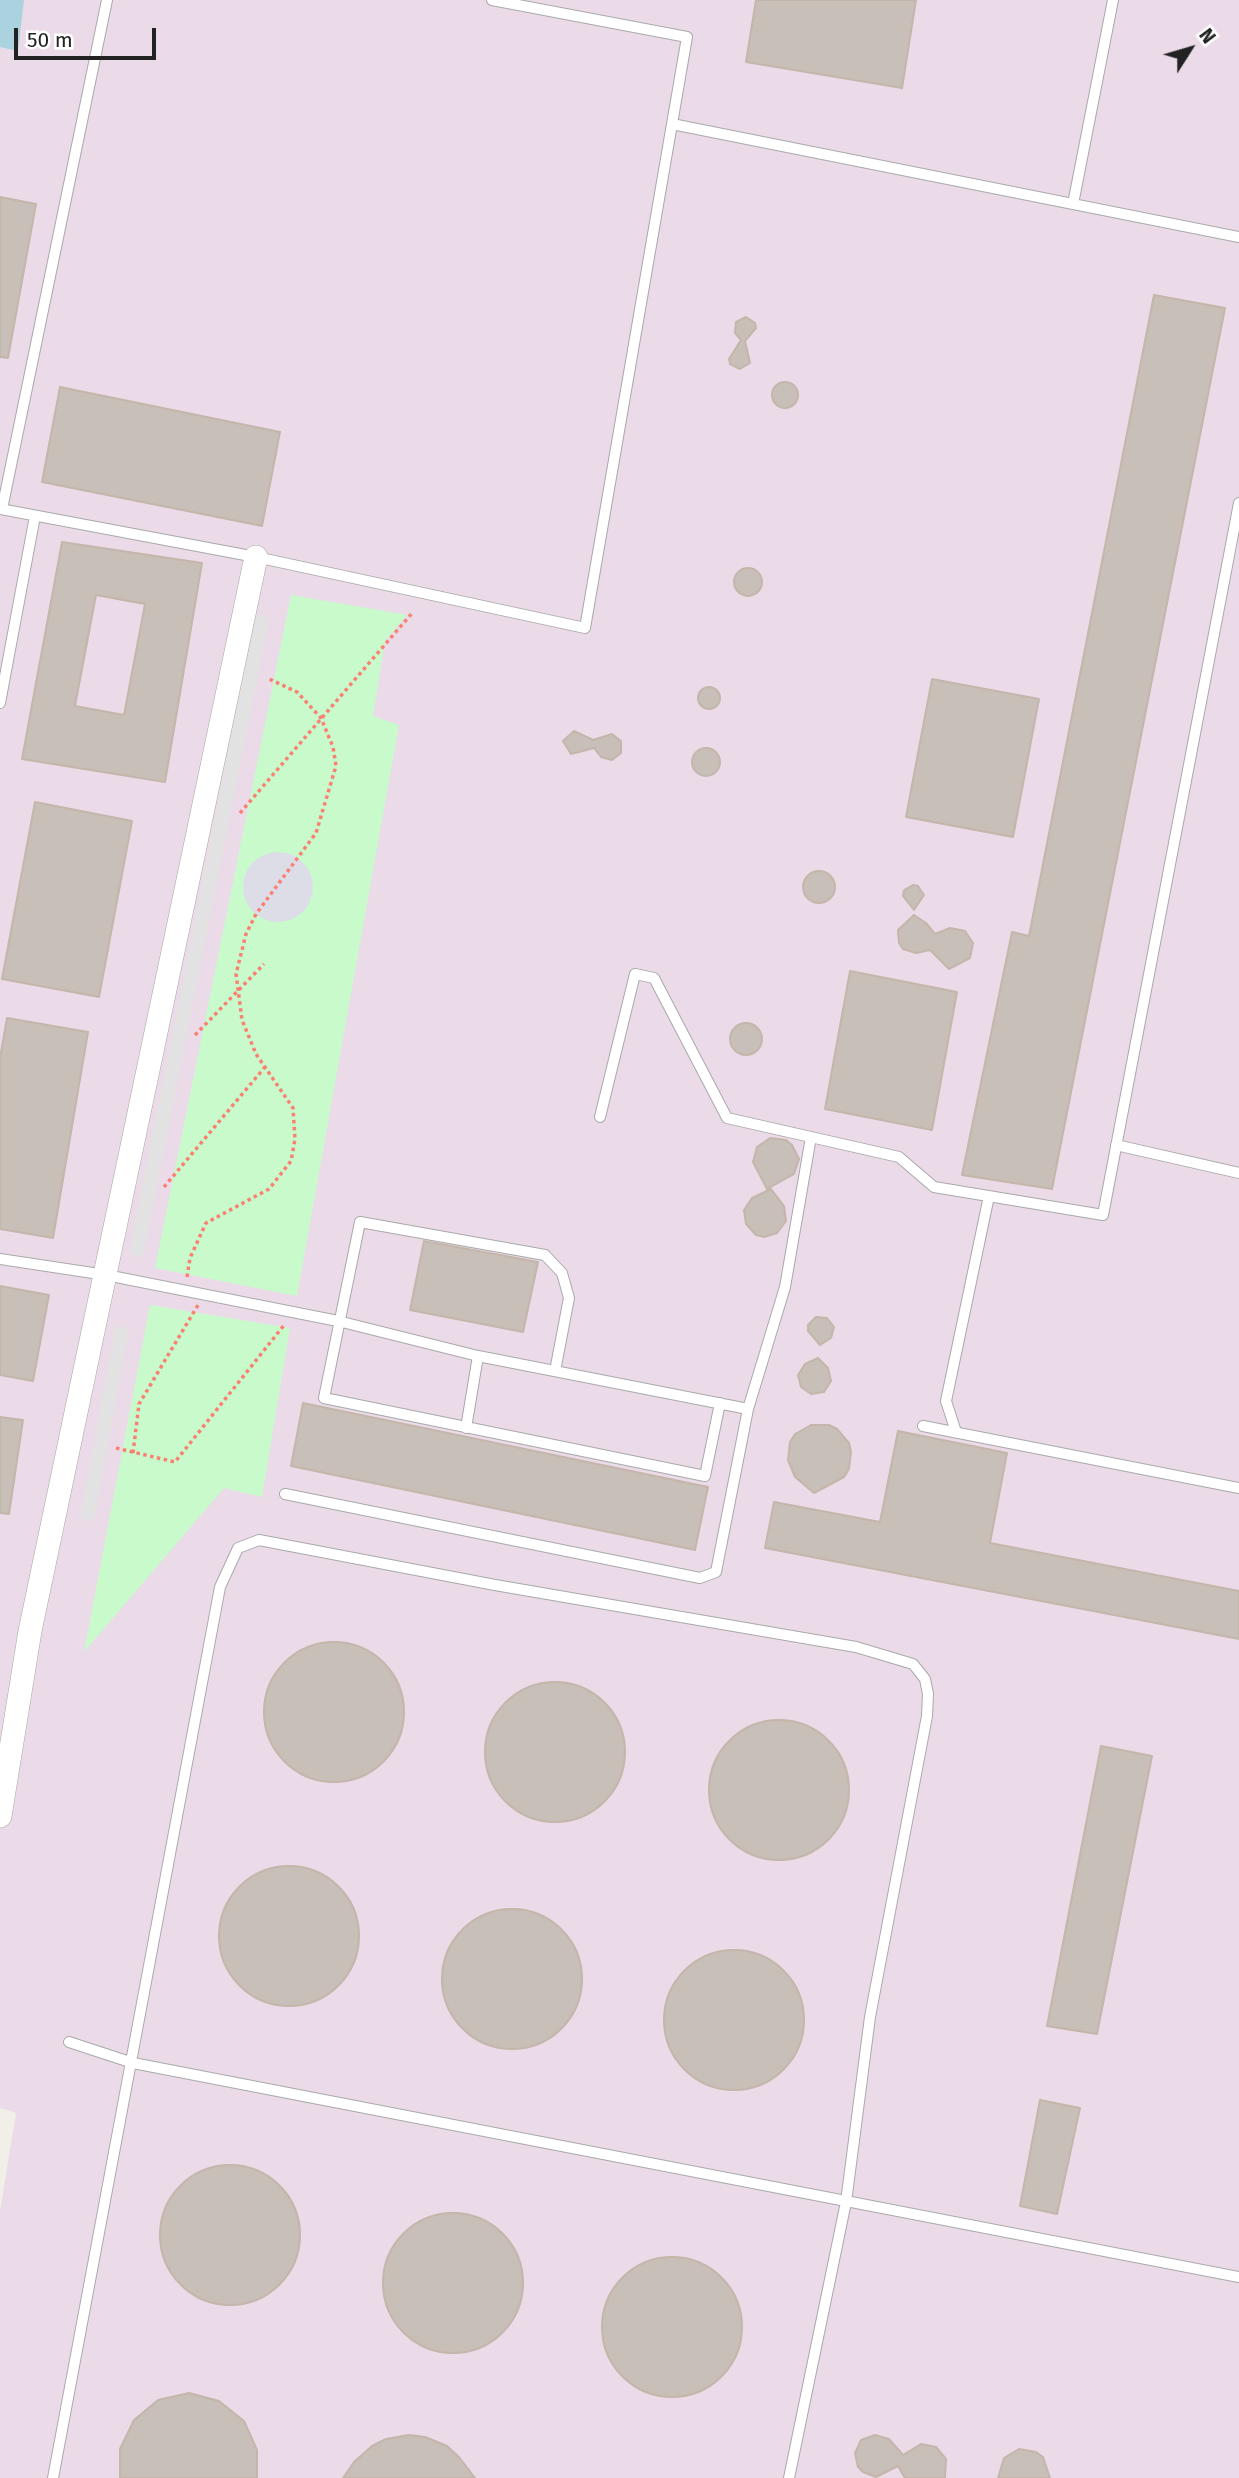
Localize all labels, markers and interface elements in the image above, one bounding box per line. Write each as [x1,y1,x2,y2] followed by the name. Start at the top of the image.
[18,14,159,58] scale bar
[1155,14,1225,84] north arrow
[1194,24,1220,48] text: N
[27,27,73,53] text: 50 m

